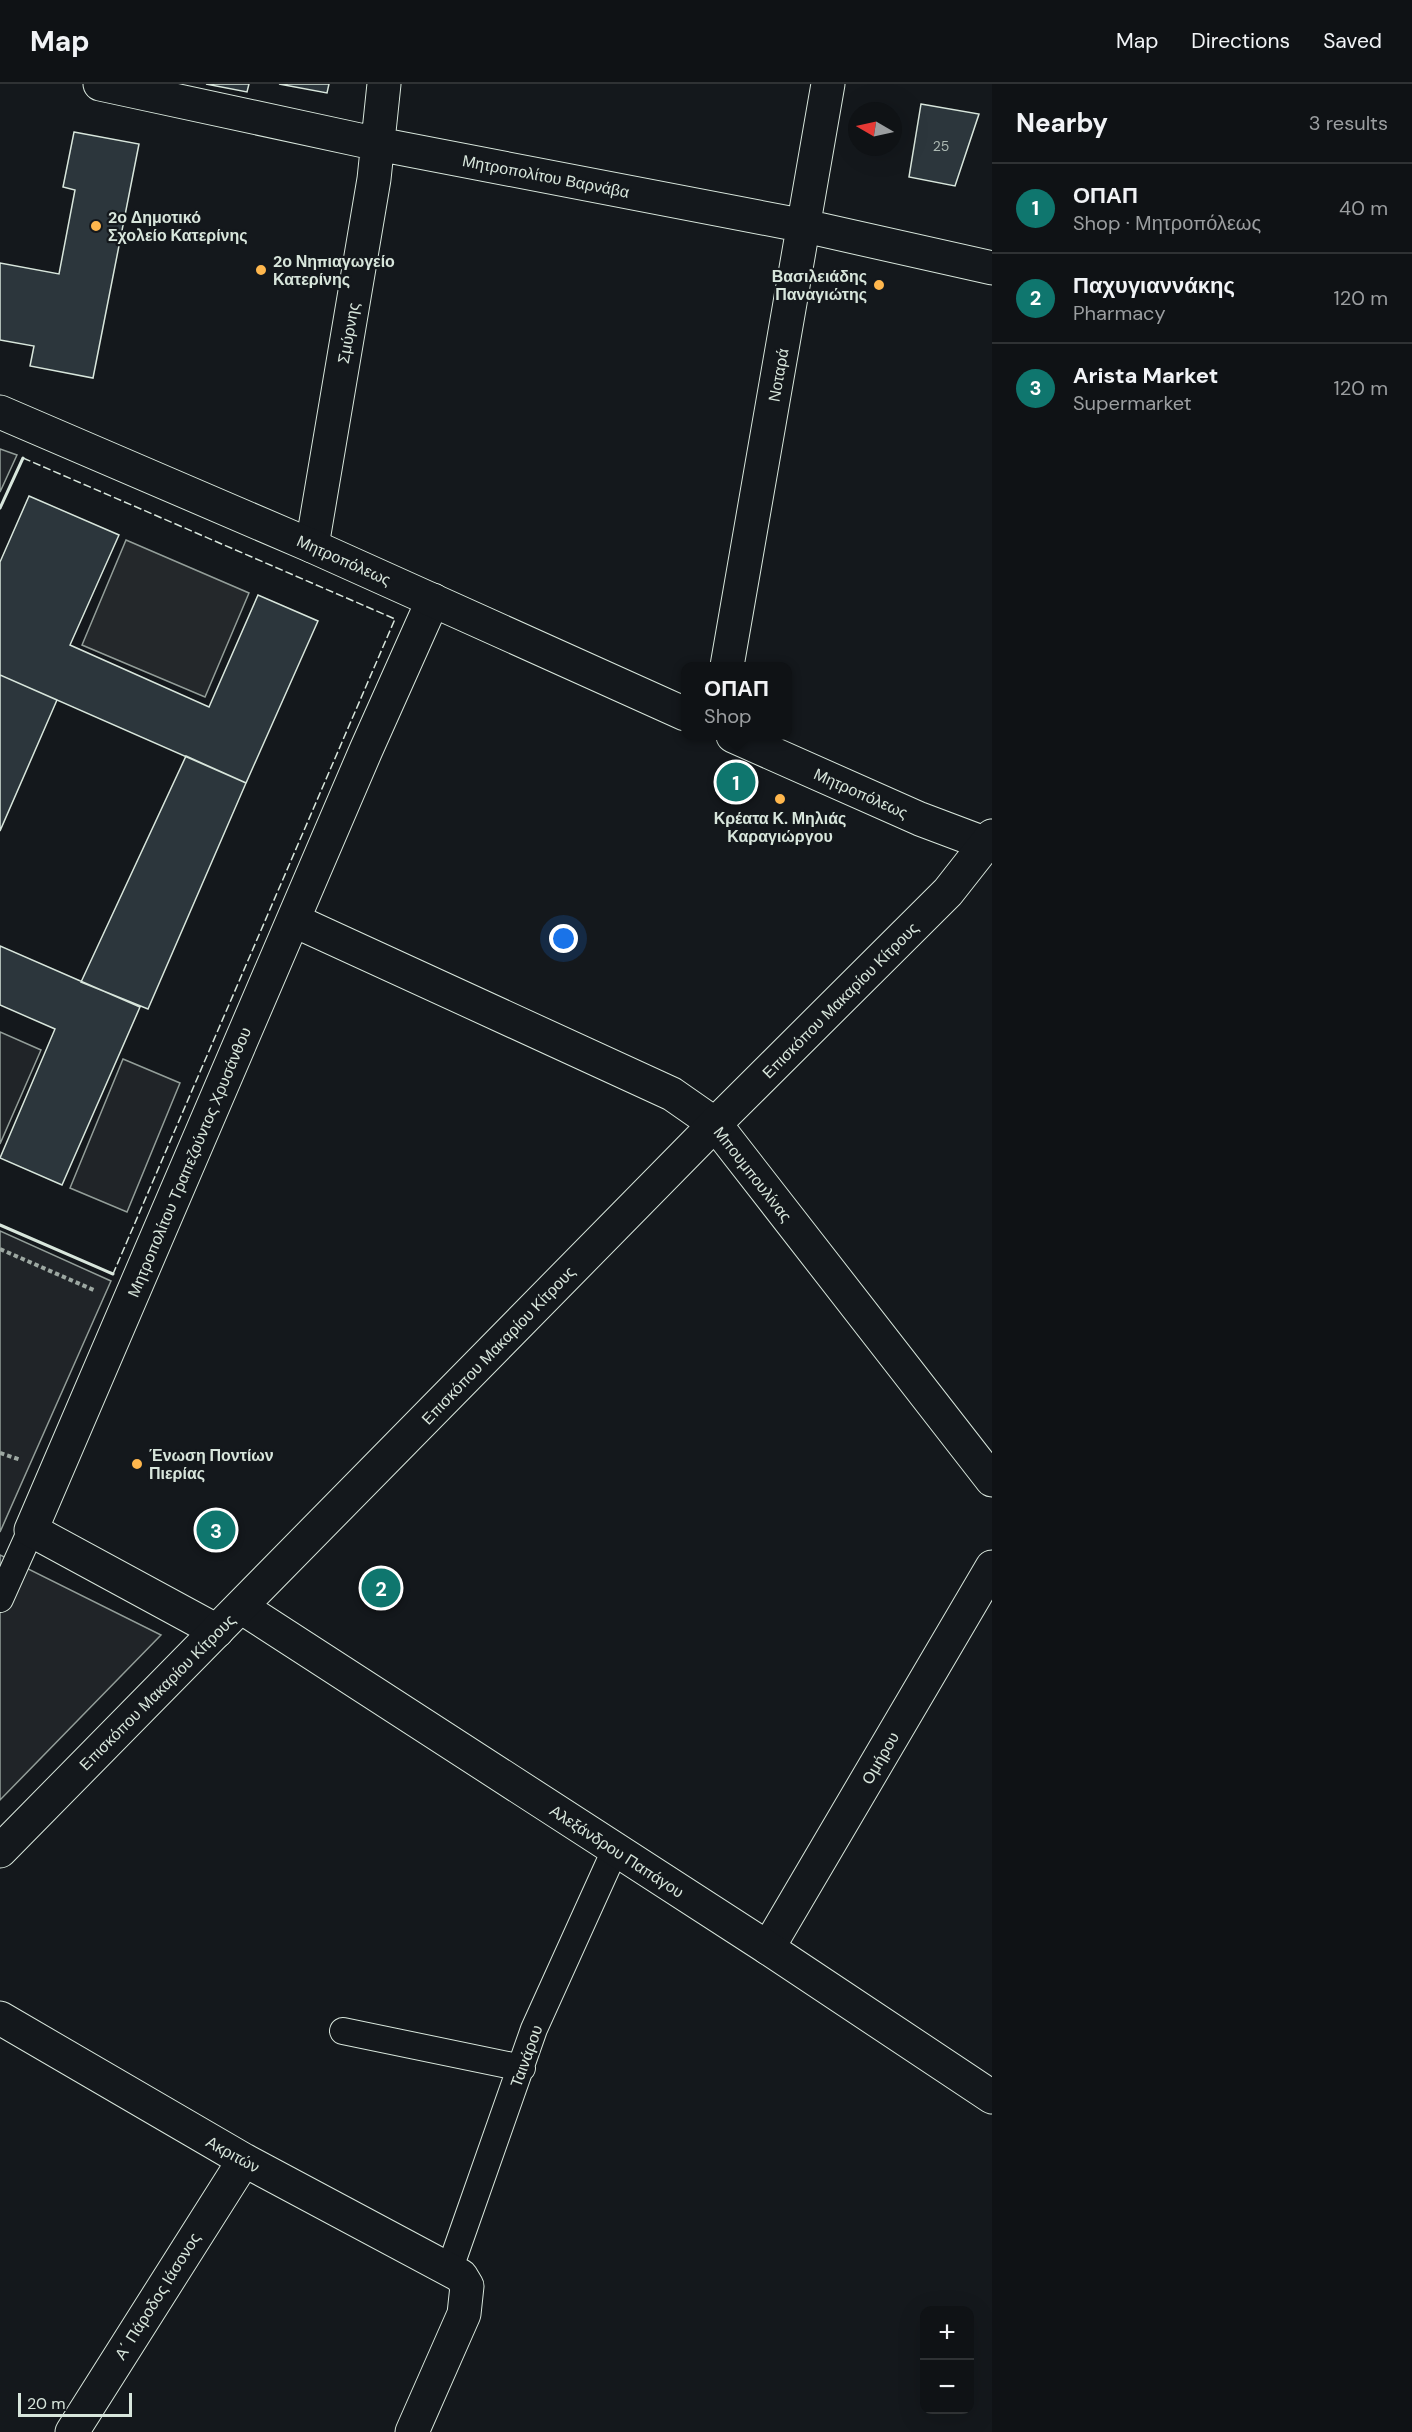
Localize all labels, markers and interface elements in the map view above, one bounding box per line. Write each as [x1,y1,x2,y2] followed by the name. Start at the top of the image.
[30,23,90,60] text: Map
[1116,27,1158,55] text: Map
[1191,27,1290,55] text: Directions
[1323,27,1382,55] text: Saved
[848,102,902,156] north arrow
[1016,106,1108,140] text: Nearby
[1309,110,1388,136] text: 3 results
[933,137,949,155] house number: 25
[461,150,631,203] street label: Μητροπολίτου Βαρνάβα
[1073,181,1138,210] text: ΟΠΑΠ
[1032,195,1039,221] text: 1
[1339,195,1388,221] text: 40 m
[108,207,248,246] place label: 2ο Δημοτικό Σχολείο Κατερίνης
[1073,210,1261,236] text: Shop · Μητροπόλεως
[89,219,103,233] marker: 2ο Δημοτικό Σχολείο Κατερίνης
[273,251,395,290] place label: 2ο Νηπιαγωγείο Κατερίνης
[254,263,268,277] marker: 2ο Νηπιαγωγείο Κατερίνης
[772,266,867,305] place label: Βασιλειάδης Παναγιώτης
[1073,271,1235,300] text: Παχυγιαννάκης
[872,278,886,292] marker: Βασιλειάδης Παναγιώτης
[1030,285,1041,311] text: 2
[1334,285,1388,311] text: 120 m
[1073,300,1166,326] text: Pharmacy
[333,301,364,365] street label: Σμύρνης
[763,347,794,403] street label: Νοταρά
[1073,361,1218,390] text: Arista Market
[1029,375,1042,401] text: 3
[1334,375,1388,401] text: 120 m
[1073,390,1192,416] text: Supermarket
[293,530,394,591] street label: Μητροπόλεως
[681,662,792,740] popup
[704,674,769,703] text: ΟΠΑΠ
[704,703,752,729] text: Shop
[716,760,756,804] pin: 1
[810,763,911,824] street label: Μητροπόλεως
[773,792,787,806] marker: Κρέατα Κ. Μηλιάς Καραγιώργου
[714,808,846,847] place label: Κρέατα Κ. Μηλιάς Καραγιώργου
[758,918,923,1083] street label: Επισκόπου Μακαρίου Κίτρους
[549,924,578,953] your location
[123,1024,256,1300] street label: Μητροπολίτου Τραπεζούντος Χρυσάνθου
[709,1123,796,1226] street label: Μπουμπουλίνας
[417,1261,580,1429] street label: Επισκόπου Μακαρίου Κίτρους
[149,1445,274,1484] place label: Ένωση Ποντίων Πιερίας
[130,1457,144,1471] marker: Ένωση Ποντίων Πιερίας
[196,1508,236,1552] pin: 3
[362,1566,400,1610] pin: 2
[75,1610,240,1775] street label: Επισκόπου Μακαρίου Κίτρους
[857,1728,904,1788] street label: Ομήρου
[546,1800,688,1903] street label: Αλεξάνδρου Παπάγου
[506,2022,547,2090] street label: Ταινάρου
[202,2131,263,2178] street label: Ακριτών
[110,2229,205,2364] street label: Α΄ Πάροδος Ιάσονος
[920,2306,974,2414] map controls
[920,2306,974,2360] button: +
[920,2360,974,2414] button: −
[18,2390,132,2418] scale bar
[27,2393,66,2414] text: 20 m

